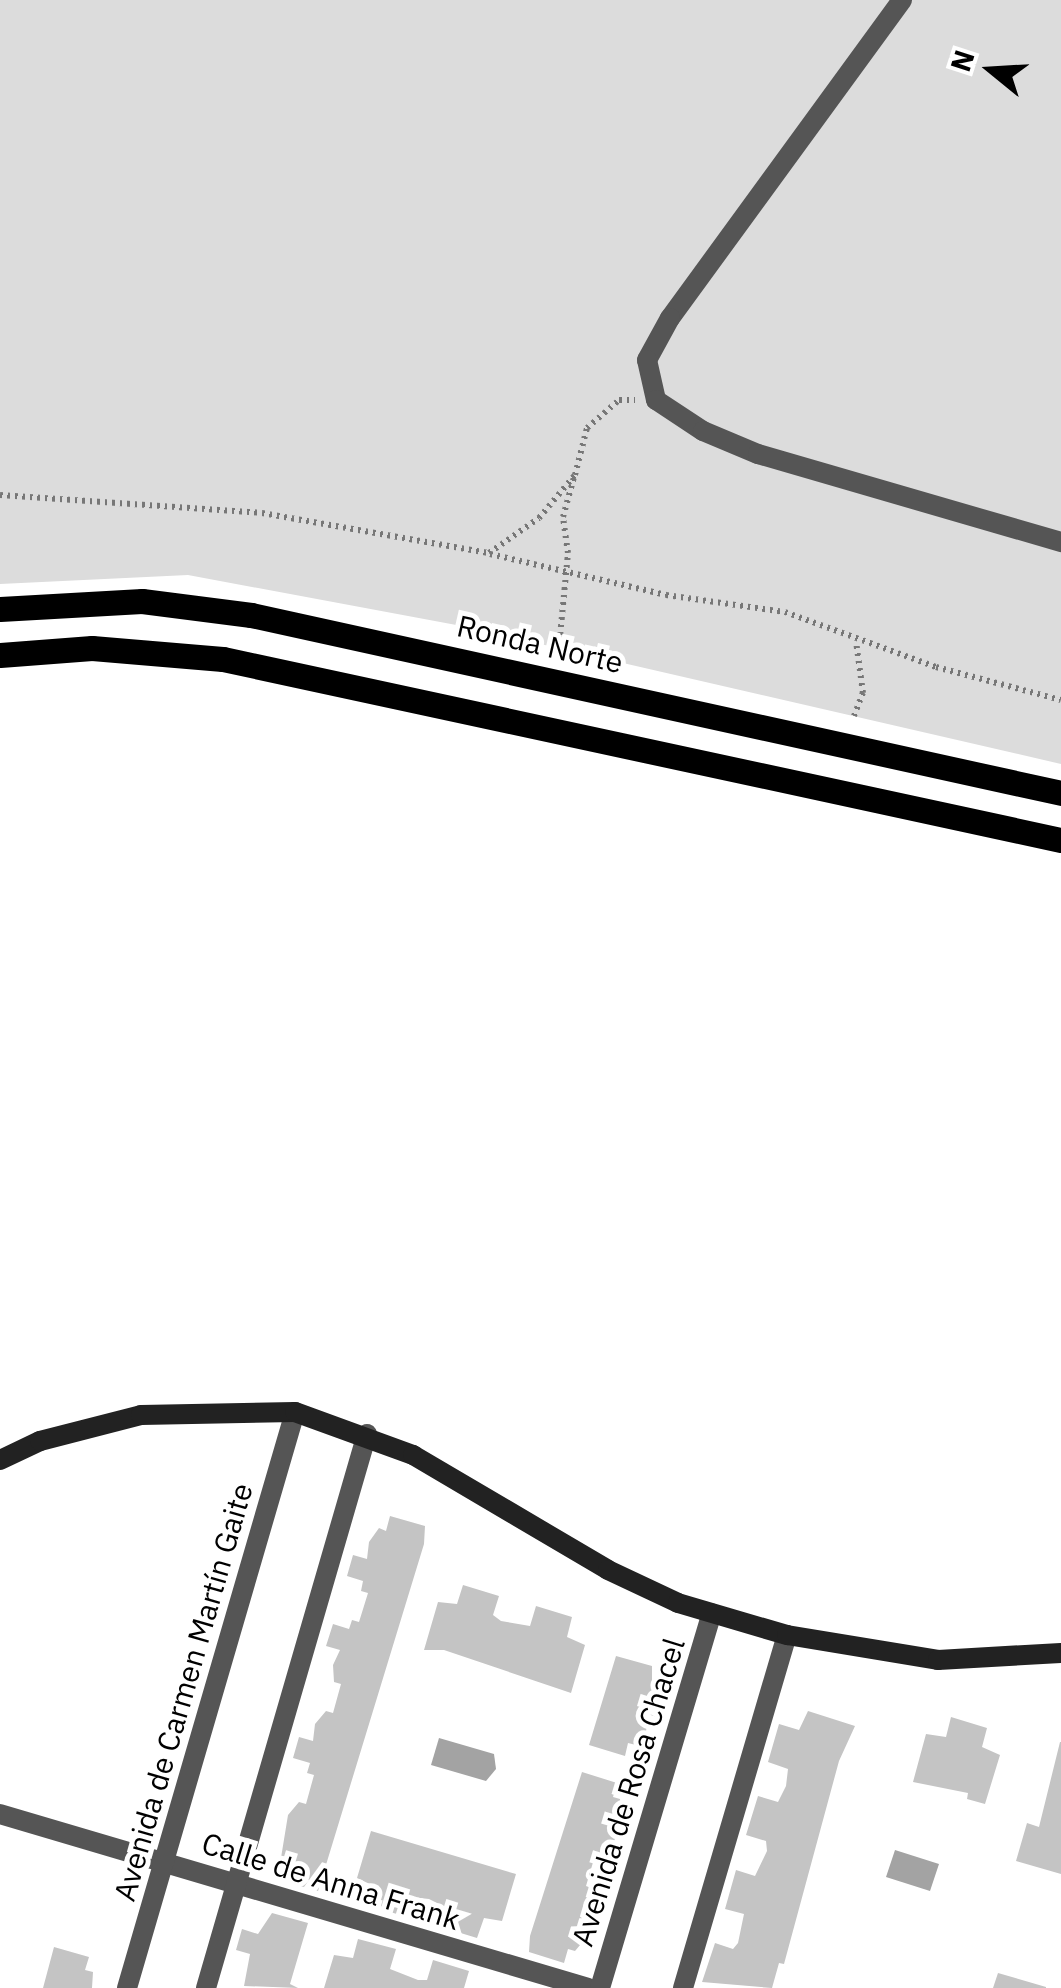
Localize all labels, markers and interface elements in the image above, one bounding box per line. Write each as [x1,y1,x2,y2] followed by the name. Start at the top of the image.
[941,20,1041,120] north arrow
[941,45,983,76] text: N
[454,607,626,681] street label: Ronda Norte
[106,1479,260,1905] street label: Avenida de Carmen Martín Gaite
[564,1634,692,1950] street label: Avenida de Rosa Chacel
[198,1825,464,1937] street label: Calle de Anna Frank

